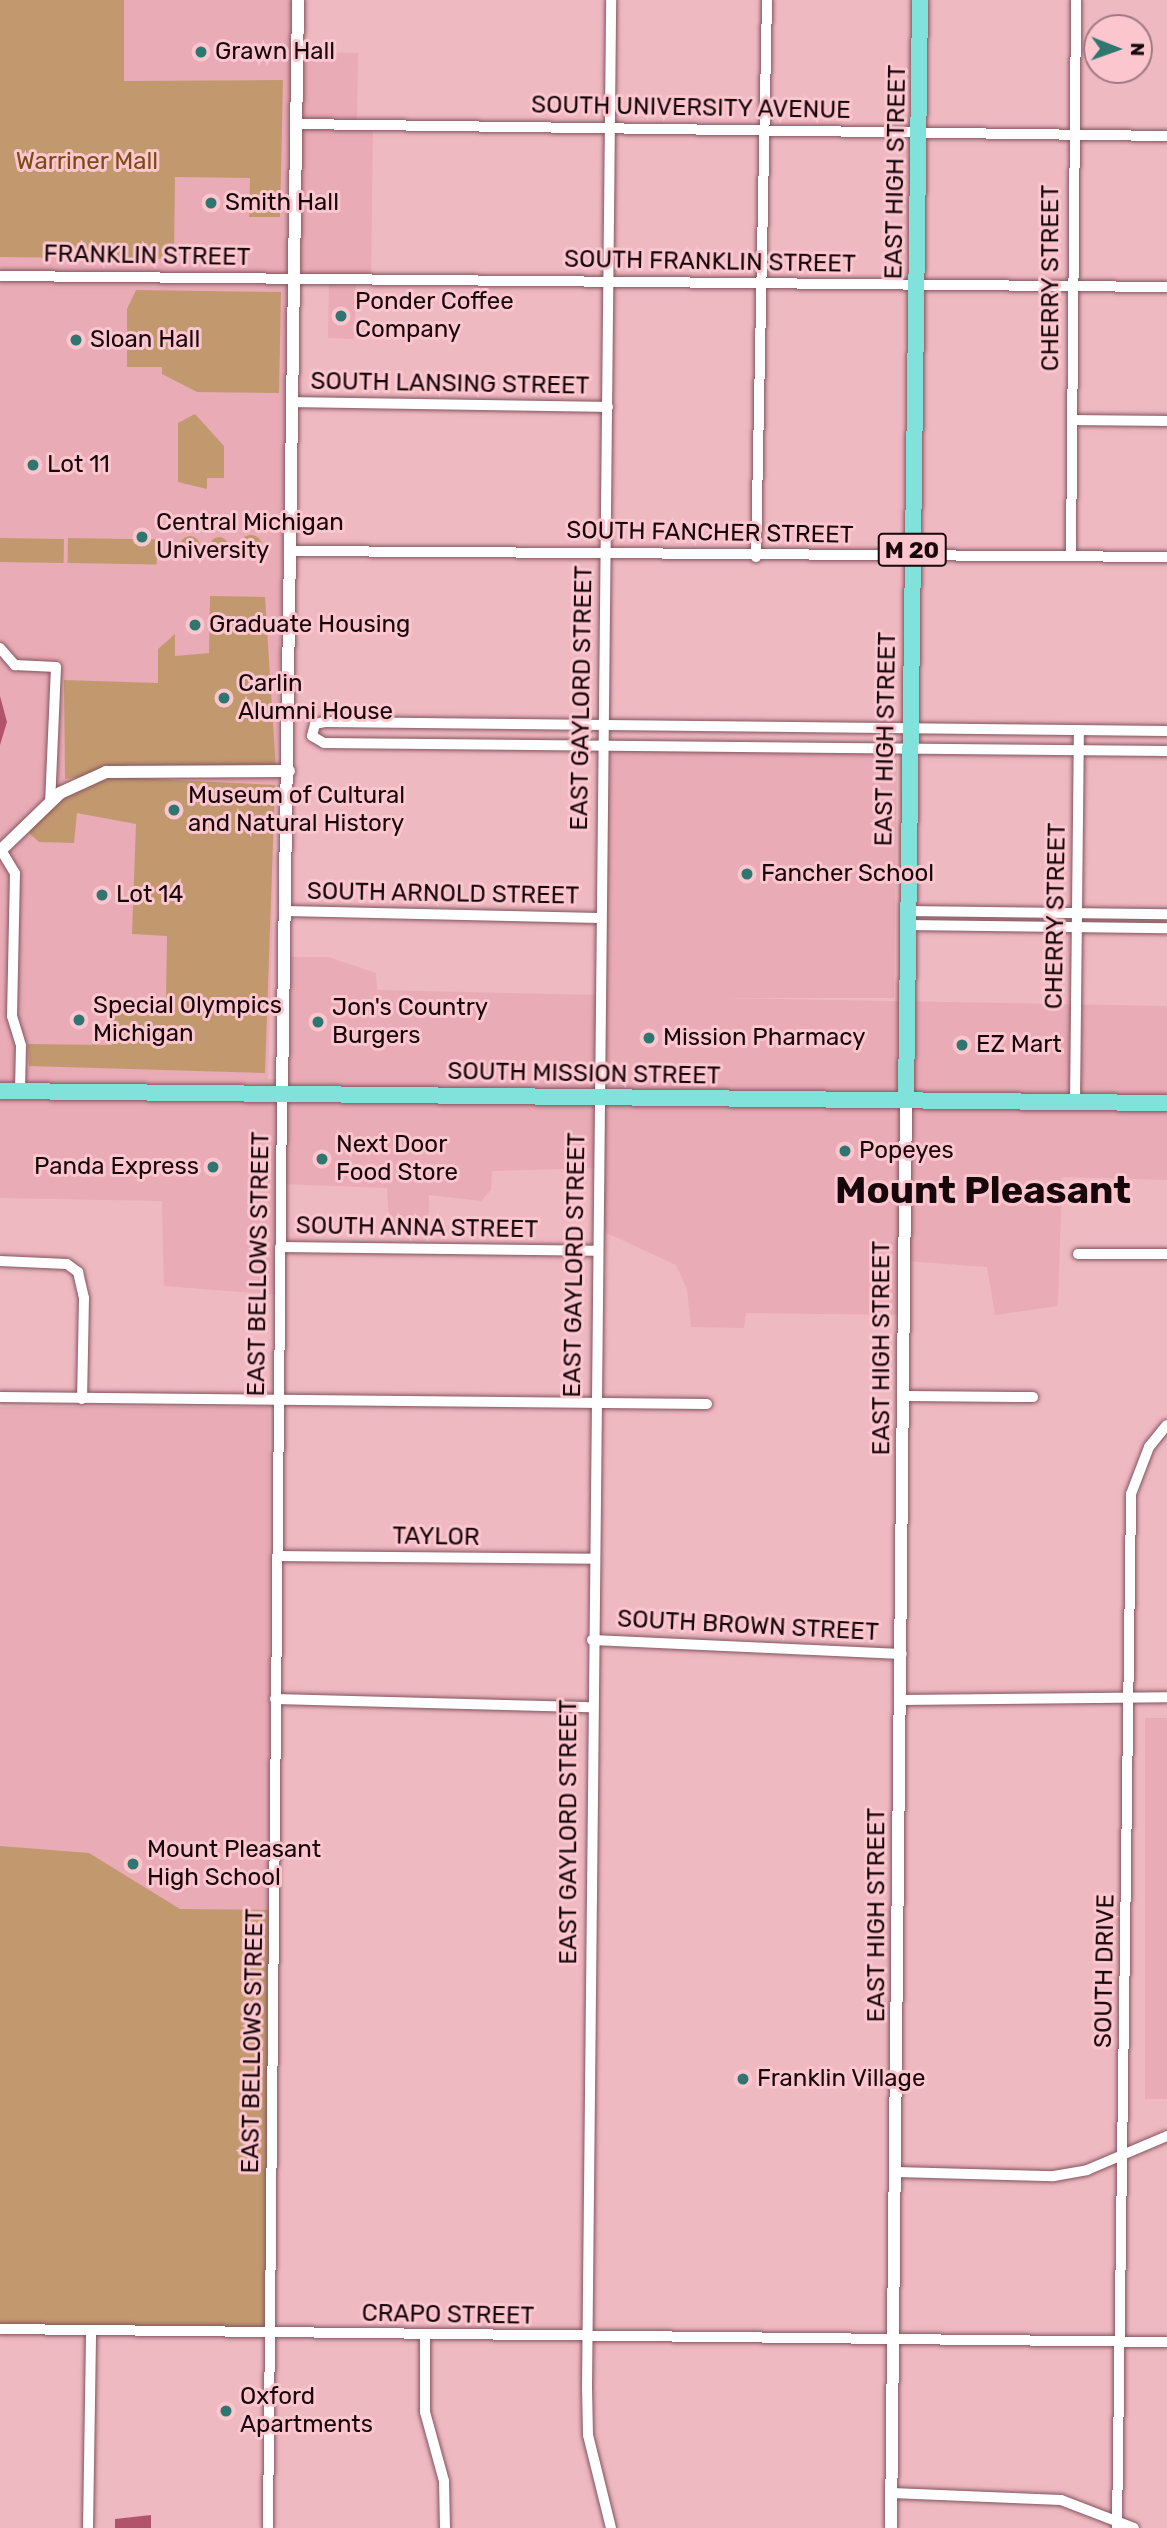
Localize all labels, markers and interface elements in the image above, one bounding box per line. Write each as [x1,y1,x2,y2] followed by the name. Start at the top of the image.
[1083,14,1153,84] north arrow
[215,38,335,66] place label: Grawn Hall
[1126,42,1149,56] text: N
[193,44,209,60] marker: Grawn Hall
[880,64,912,280] street label: EAST HIGH STREET
[530,91,852,125] street label: SOUTH UNIVERSITY AVENUE
[16,148,158,176] park label: Warriner Mall
[1037,184,1065,372] street label: CHERRY STREET
[225,189,339,217] place label: Smith Hall
[203,195,219,211] marker: Smith Hall
[43,240,251,272] street label: FRANKLIN STREET
[564,245,856,279] street label: SOUTH FRANKLIN STREET
[355,288,514,344] place label: Ponder Coffee Company
[333,308,349,324] marker: Ponder Coffee Company
[90,326,200,354] place label: Sloan Hall
[68,332,84,348] marker: Sloan Hall
[310,367,590,401] street label: SOUTH LANSING STREET
[47,451,110,479] place label: Lot 11
[25,457,41,473] marker: Lot 11
[156,509,344,565] place label: Central Michigan University
[566,516,854,550] street label: SOUTH FANCHER STREET
[134,529,150,545] marker: Central Michigan University
[877,530,947,570] road number: M 20
[565,565,599,831] street label: EAST GAYLORD STREET
[209,611,410,639] place label: Graduate Housing
[187,617,203,633] marker: Graduate Housing
[870,631,902,847] street label: EAST HIGH STREET
[238,670,393,726] place label: Carlin Alumni House
[216,690,232,706] marker: Carlin Alumni House
[188,782,406,838] place label: Museum of Cultural and Natural History
[166,802,182,818] marker: Museum of Cultural and Natural History
[1040,822,1072,1010] street label: CHERRY STREET
[761,860,935,888] place label: Fancher School
[739,866,755,882] marker: Fancher School
[306,877,580,911] street label: SOUTH ARNOLD STREET
[116,881,183,909] place label: Lot 14
[94,887,110,903] marker: Lot 14
[93,992,282,1048] place label: Special Olympics Michigan
[332,994,488,1050] place label: Jon's Country Burgers
[71,1012,87,1028] marker: Special Olympics Michigan
[310,1014,326,1030] marker: Jon's Country Burgers
[663,1024,865,1052] place label: Mission Pharmacy
[641,1030,657,1046] marker: Mission Pharmacy
[976,1031,1062,1059] place label: EZ Mart
[954,1037,970,1053] marker: EZ Mart
[447,1057,721,1091] street label: SOUTH MISSION STREET
[242,1131,276,1397] street label: EAST BELLOWS STREET
[336,1131,458,1187] place label: Next Door Food Store
[558,1132,592,1398] street label: EAST GAYLORD STREET
[859,1137,954,1165] place label: Popeyes
[837,1143,853,1159] marker: Popeyes
[314,1151,330,1167] marker: Next Door Food Store
[34,1153,199,1181] place label: Panda Express
[205,1159,221,1175] marker: Panda Express
[835,1168,1131,1214] district label: Mount Pleasant
[295,1211,539,1245] street label: SOUTH ANNA STREET
[868,1240,896,1456] street label: EAST HIGH STREET
[392,1522,480,1552] street label: TAYLOR
[617,1605,879,1647] street label: SOUTH BROWN STREET
[555,1699,583,1965] street label: EAST GAYLORD STREET
[863,1807,891,2023] street label: EAST HIGH STREET
[147,1836,321,1892] place label: Mount Pleasant High School
[125,1856,141,1872] marker: Mount Pleasant High School
[1089,1894,1121,2048] street label: SOUTH DRIVE
[236,1908,270,2174] street label: EAST BELLOWS STREET
[757,2065,926,2093] place label: Franklin Village
[735,2071,751,2087] marker: Franklin Village
[361,2299,535,2331] street label: CRAPO STREET
[240,2383,373,2439] place label: Oxford Apartments
[218,2403,234,2419] marker: Oxford Apartments

